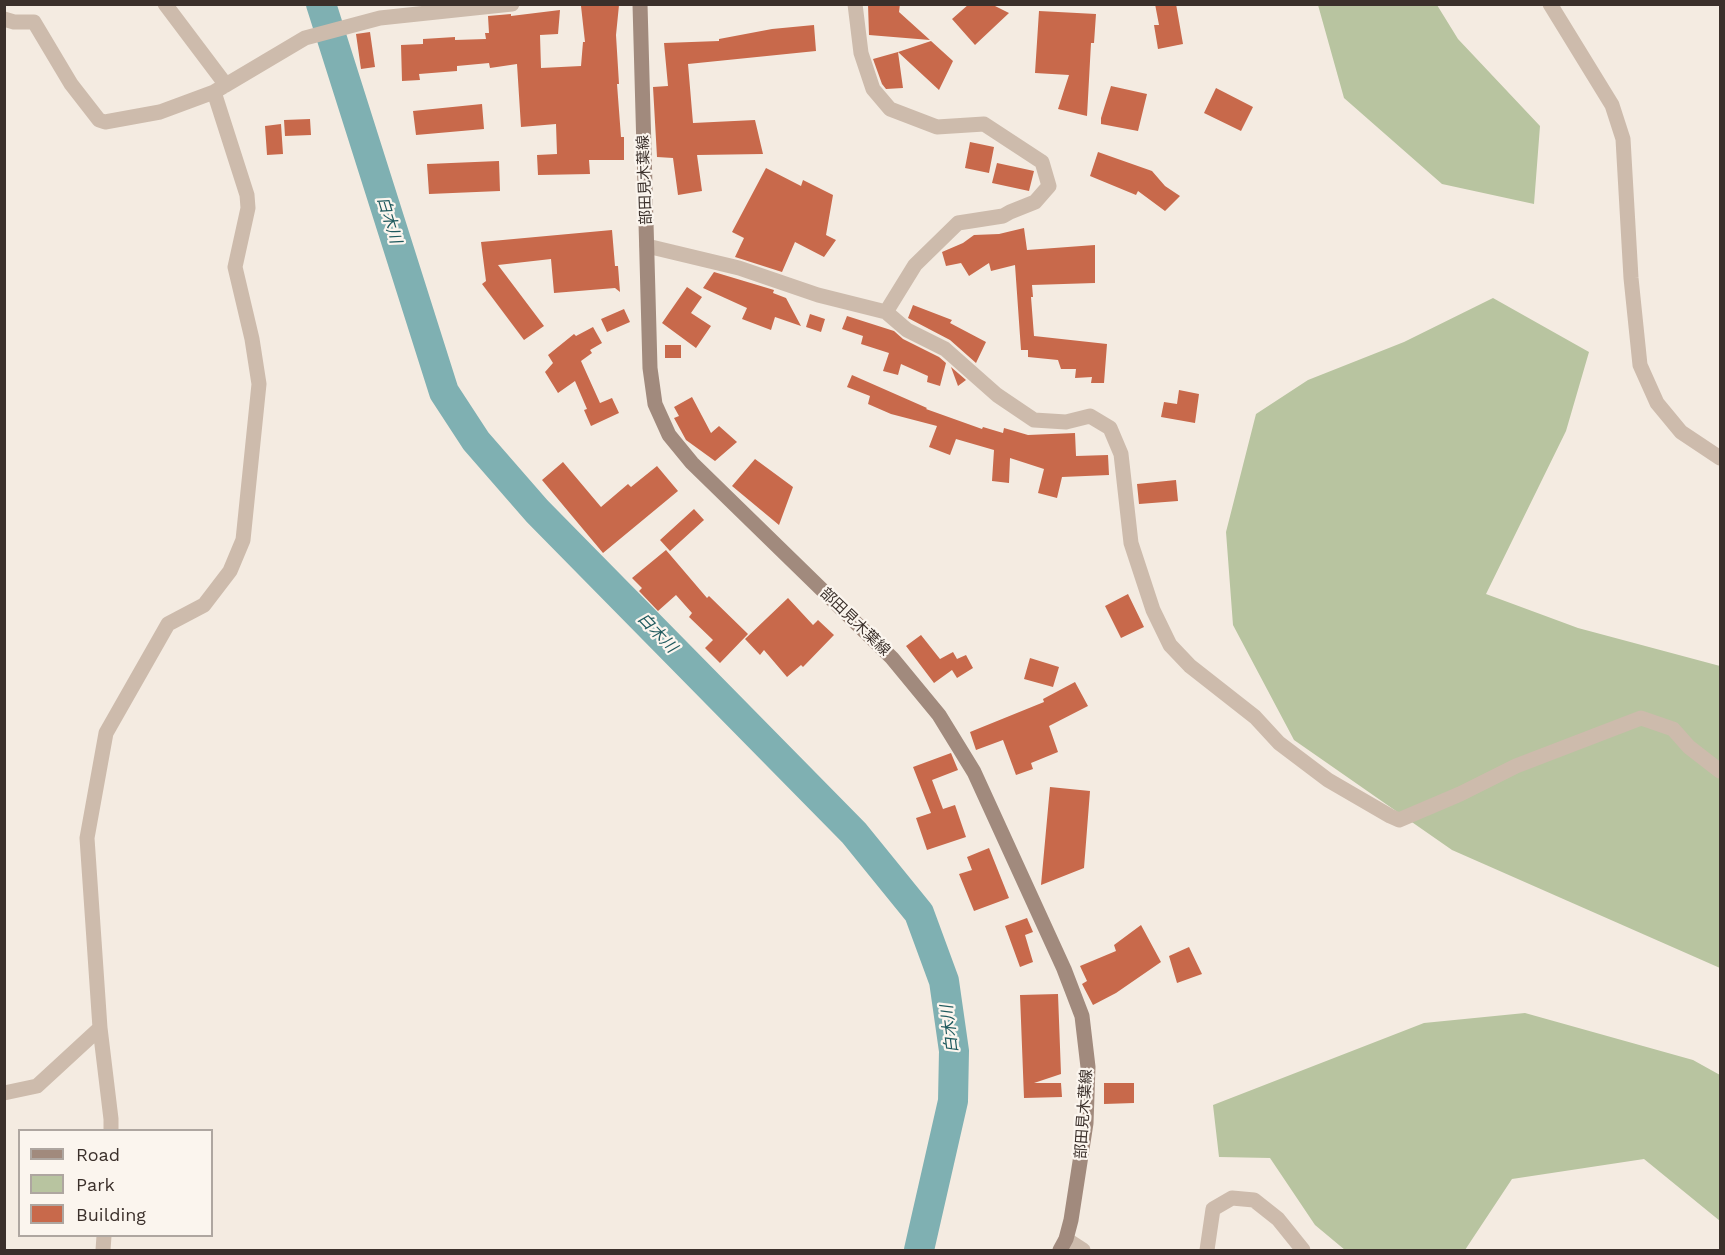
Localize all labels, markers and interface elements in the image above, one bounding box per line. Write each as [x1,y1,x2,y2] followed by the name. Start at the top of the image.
[634,135,656,225] street label: 部田見木葉線
[373,194,405,246] water label: 白木川
[816,584,894,660] street label: 部田見木葉線
[633,609,681,657] water label: 白木川
[938,1004,962,1054] water label: 白木川
[1072,1068,1096,1160] street label: 部田見木葉線
[18,1129,213,1237] legend
[76,1144,120,1165] text: Road
[76,1174,115,1195] text: Park
[76,1204,146,1225] text: Building

